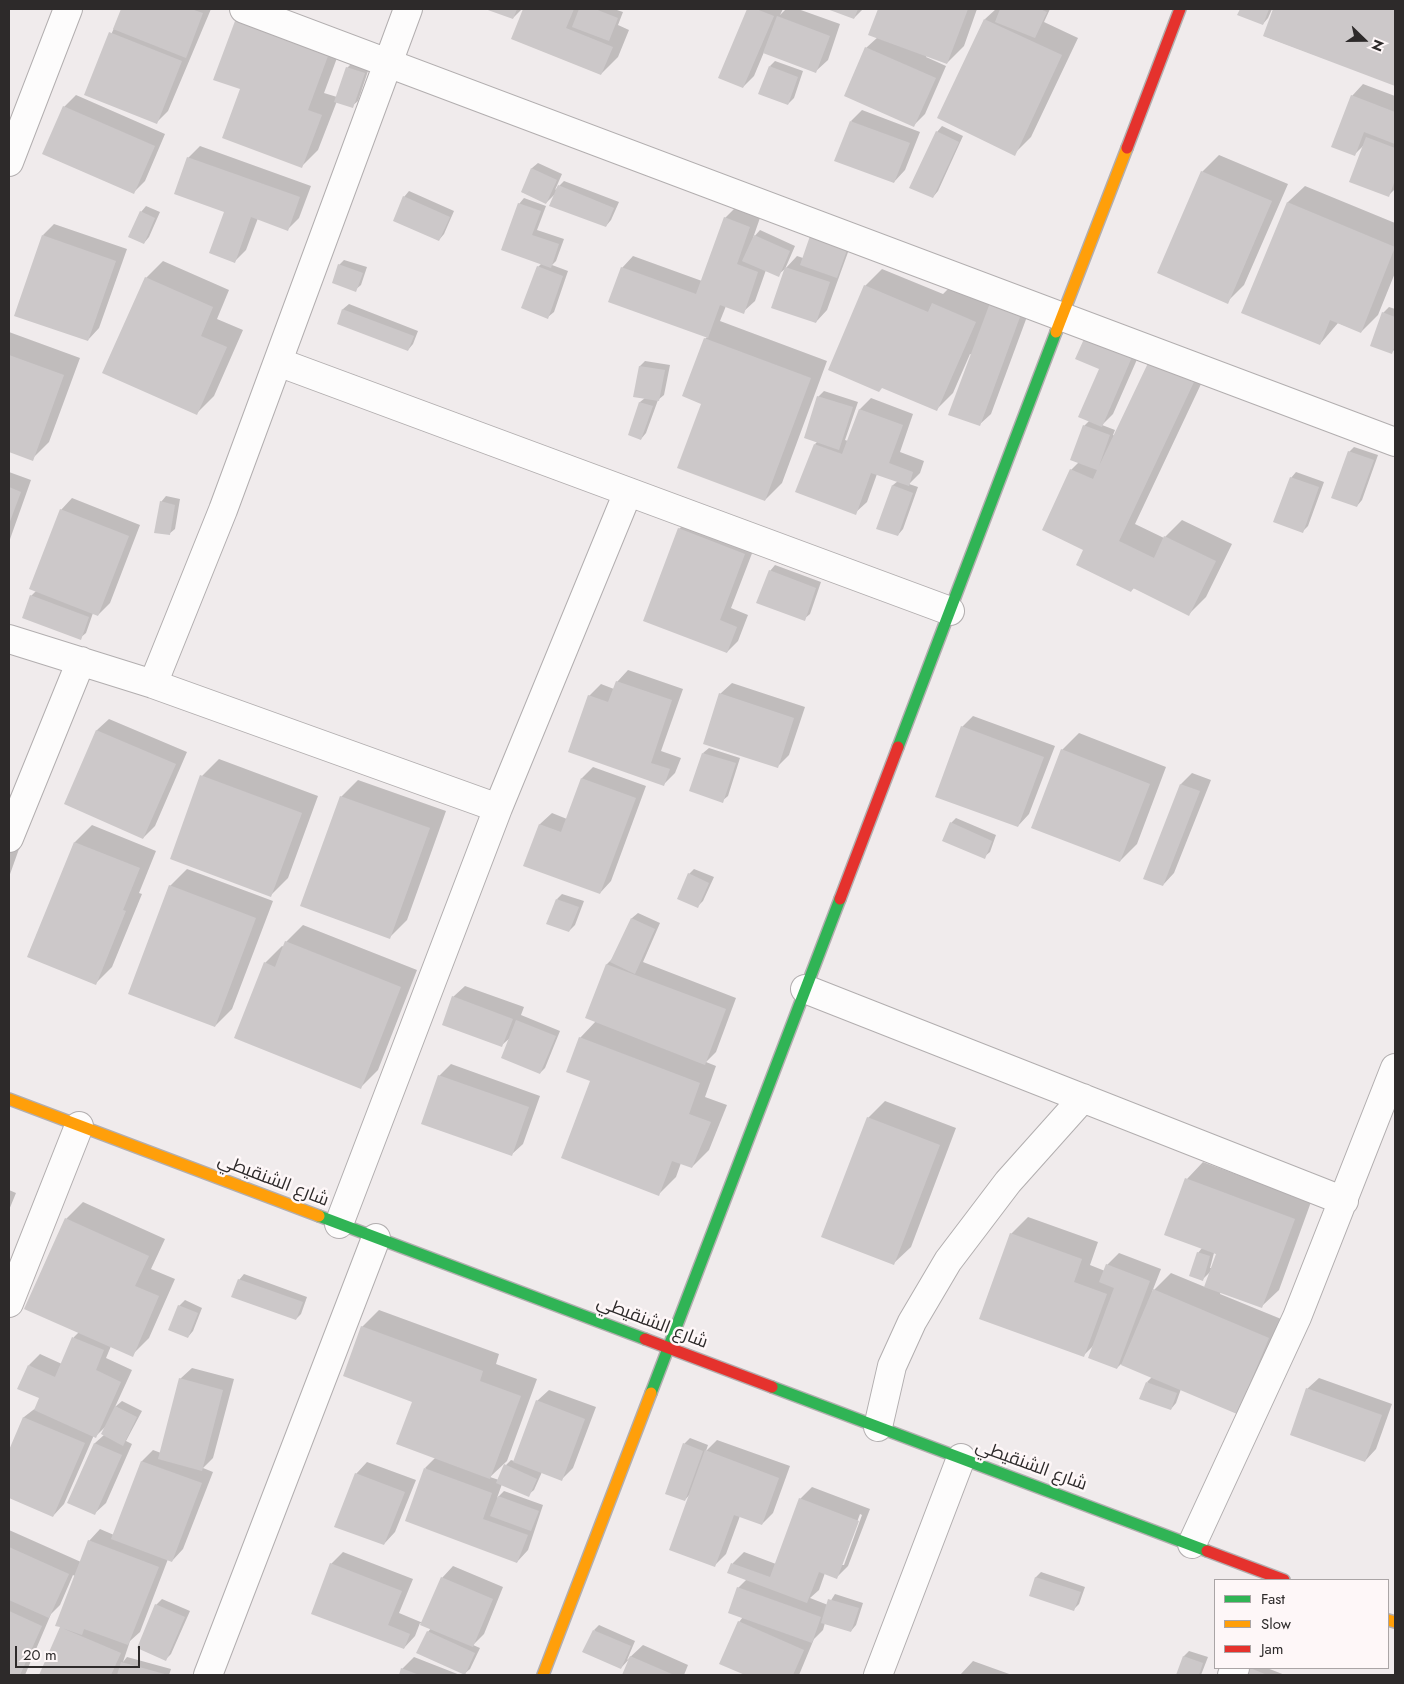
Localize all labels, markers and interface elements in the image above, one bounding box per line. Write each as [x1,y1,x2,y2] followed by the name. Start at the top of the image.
[1339,15,1389,65] north arrow
[1367,37,1389,55] text: N
[215,1150,331,1212] street label: شارع الشنقيطي
[594,1292,710,1354] street label: شارع الشنقيطي
[972,1436,1090,1496] street label: شارع الشنقيطي
[1214,1579,1389,1669] legend
[1261,1588,1285,1610] text: Fast
[1261,1613,1291,1635] text: Slow
[18,1636,142,1668] scale bar
[1261,1638,1284,1660] text: Jam
[23,1644,57,1666] text: 20 m

